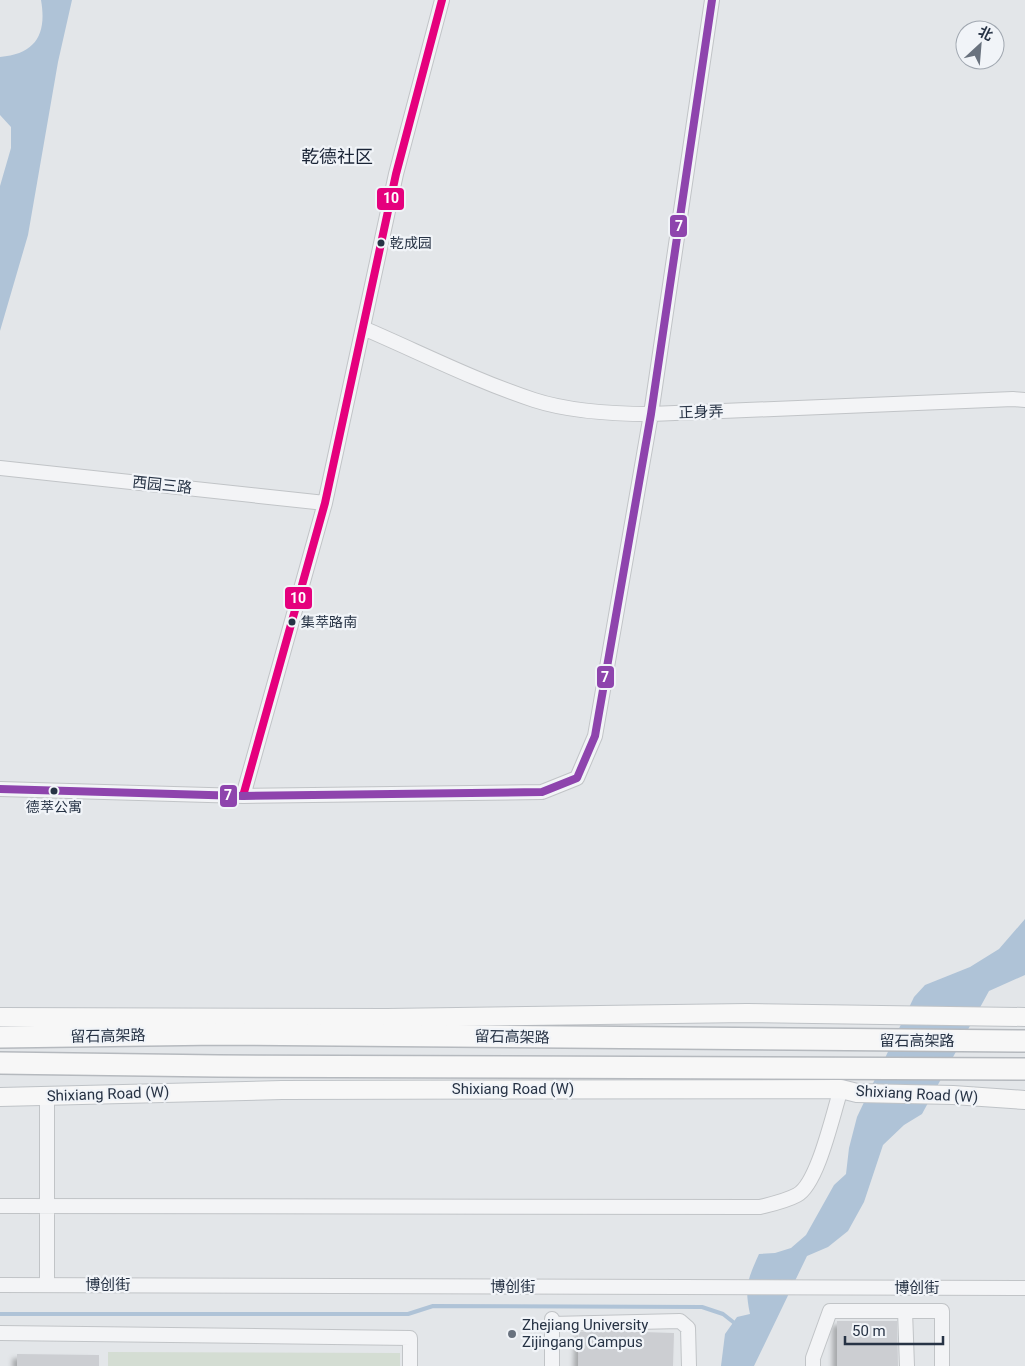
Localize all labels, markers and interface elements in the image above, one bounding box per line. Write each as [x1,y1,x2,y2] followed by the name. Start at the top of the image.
[955,20,1005,70] north arrow
[976,23,995,44] text: 北
[301,146,373,167] district label: 乾德社区
[376,187,405,211] line badge: 10
[383,190,399,206] text: 10
[669,214,688,238] line badge: 7
[675,218,683,234] text: 7
[390,235,432,251] place label: 乾成园
[376,238,386,248] marker: 乾成园
[678,402,724,422] street label: 正身弄
[131,473,193,497] street label: 西园三路
[284,586,313,610] line badge: 10
[290,590,306,606] text: 10
[301,614,357,630] place label: 集萃路南
[287,617,297,627] marker: 集萃路南
[596,665,615,689] line badge: 7
[601,669,609,685] text: 7
[219,784,238,808] line badge: 7
[49,786,59,796] marker: 德萃公寓
[224,787,232,803] text: 7
[26,799,82,815] place label: 德萃公寓
[70,1026,146,1046] street label: 留石高架路
[474,1027,550,1047] street label: 留石高架路
[879,1032,955,1050] street label: 留石高架路
[452,1080,574,1098] street label: Shixiang Road (W)
[855,1082,979,1106] street label: Shixiang Road (W)
[46,1083,170,1105] street label: Shixiang Road (W)
[85,1276,131,1294] street label: 博创街
[490,1278,536,1296] street label: 博创街
[894,1279,940,1297] street label: 博创街
[845,1314,942,1346] scale bar
[522,1316,648,1351] place label: Zhejiang University Zijingang Campus
[852,1322,886,1340] text: 50 m
[506,1328,518,1340] marker: Zhejiang University Zijingang Campus

